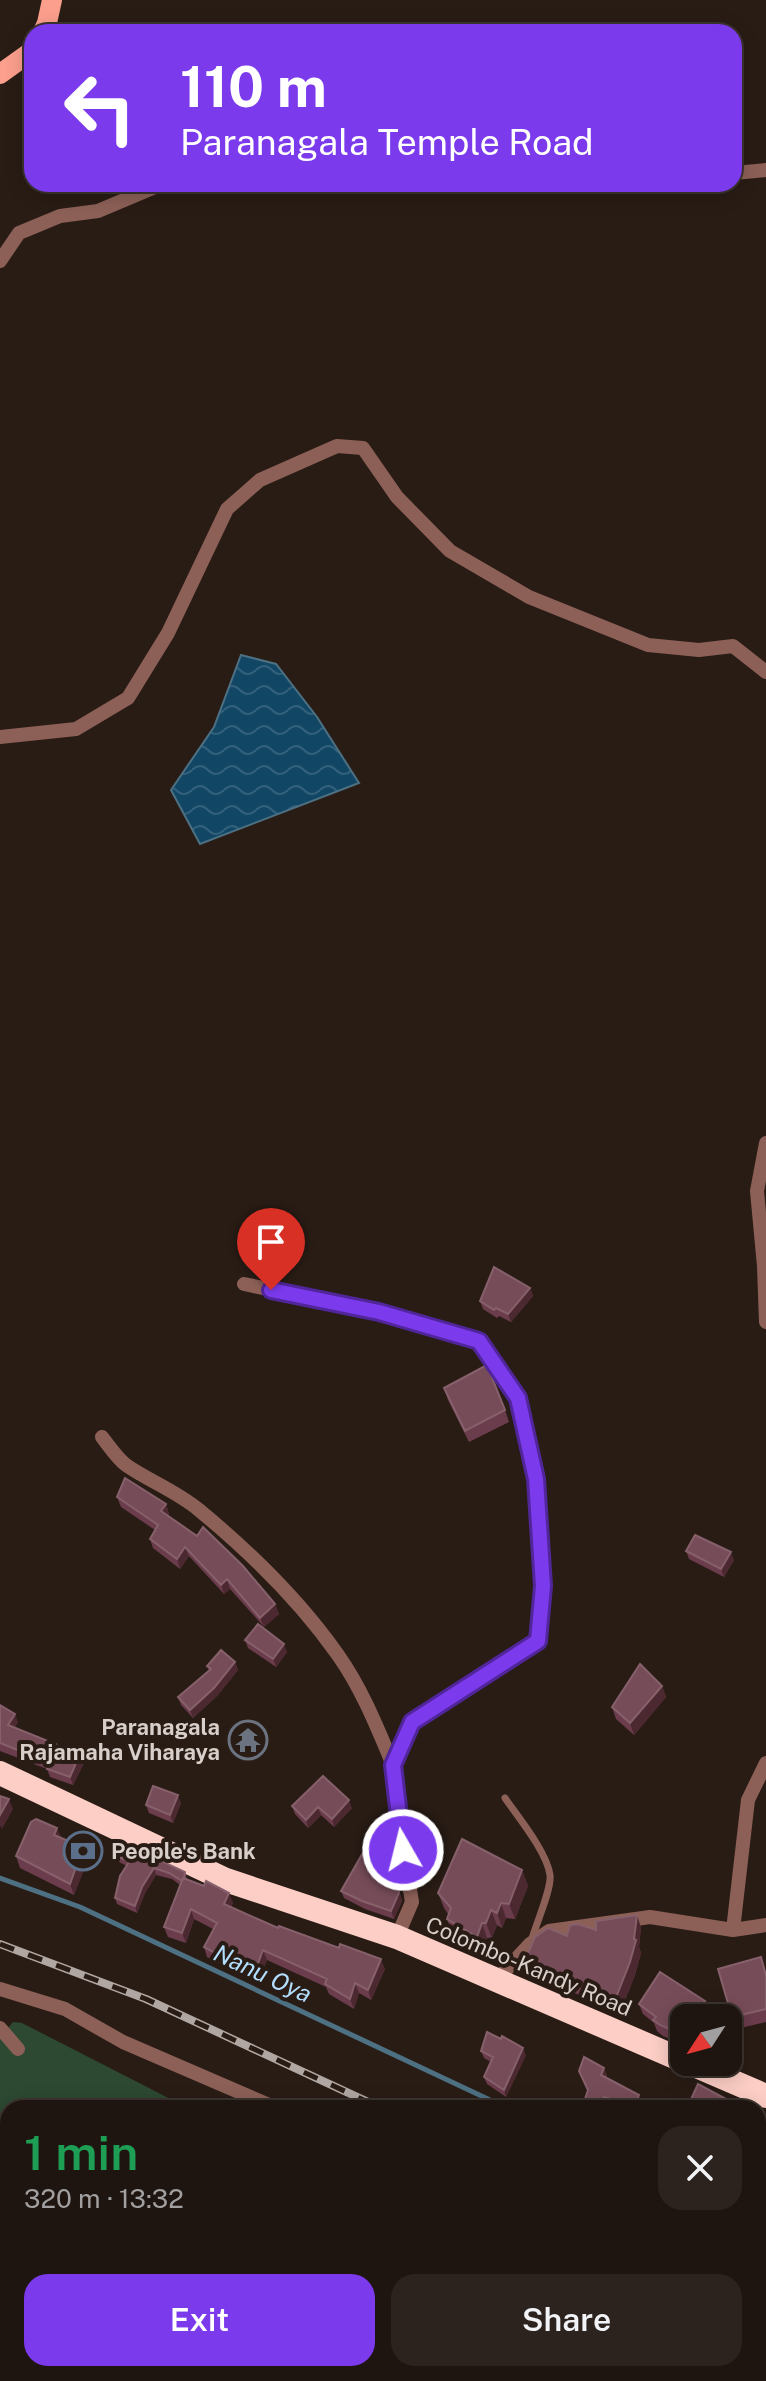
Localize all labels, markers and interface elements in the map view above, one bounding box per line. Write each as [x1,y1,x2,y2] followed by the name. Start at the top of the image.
[180,54,327,120] text: 110 m
[48,56,152,160] icon: left
[180,121,594,163] text: Paranagala Temple Road
[237,1208,305,1290] pin
[249,1220,293,1264] icon: arrive
[19,1714,220,1765] place label: Paranagala Rajamaha Viharaya
[227,1719,269,1761] temple icon: Paranagala Rajamaha Viharaya
[361,1808,445,1892] position arrow
[62,1830,104,1872] bank icon: People's Bank
[111,1838,256,1864] place label: People's Bank
[422,1911,636,2021] street label: Colombo-Kandy Road
[210,1938,316,2008] water label: Nanu Oya
[670,2004,742,2076] north arrow
[670,2004,742,2076] map controls
[24,2124,138,2181] text: 1 min
[658,2126,742,2210] button: close
[24,2183,184,2214] text: 320 m · 13:32
[24,2274,375,2366] button: Exit
[391,2274,742,2366] button: Share

